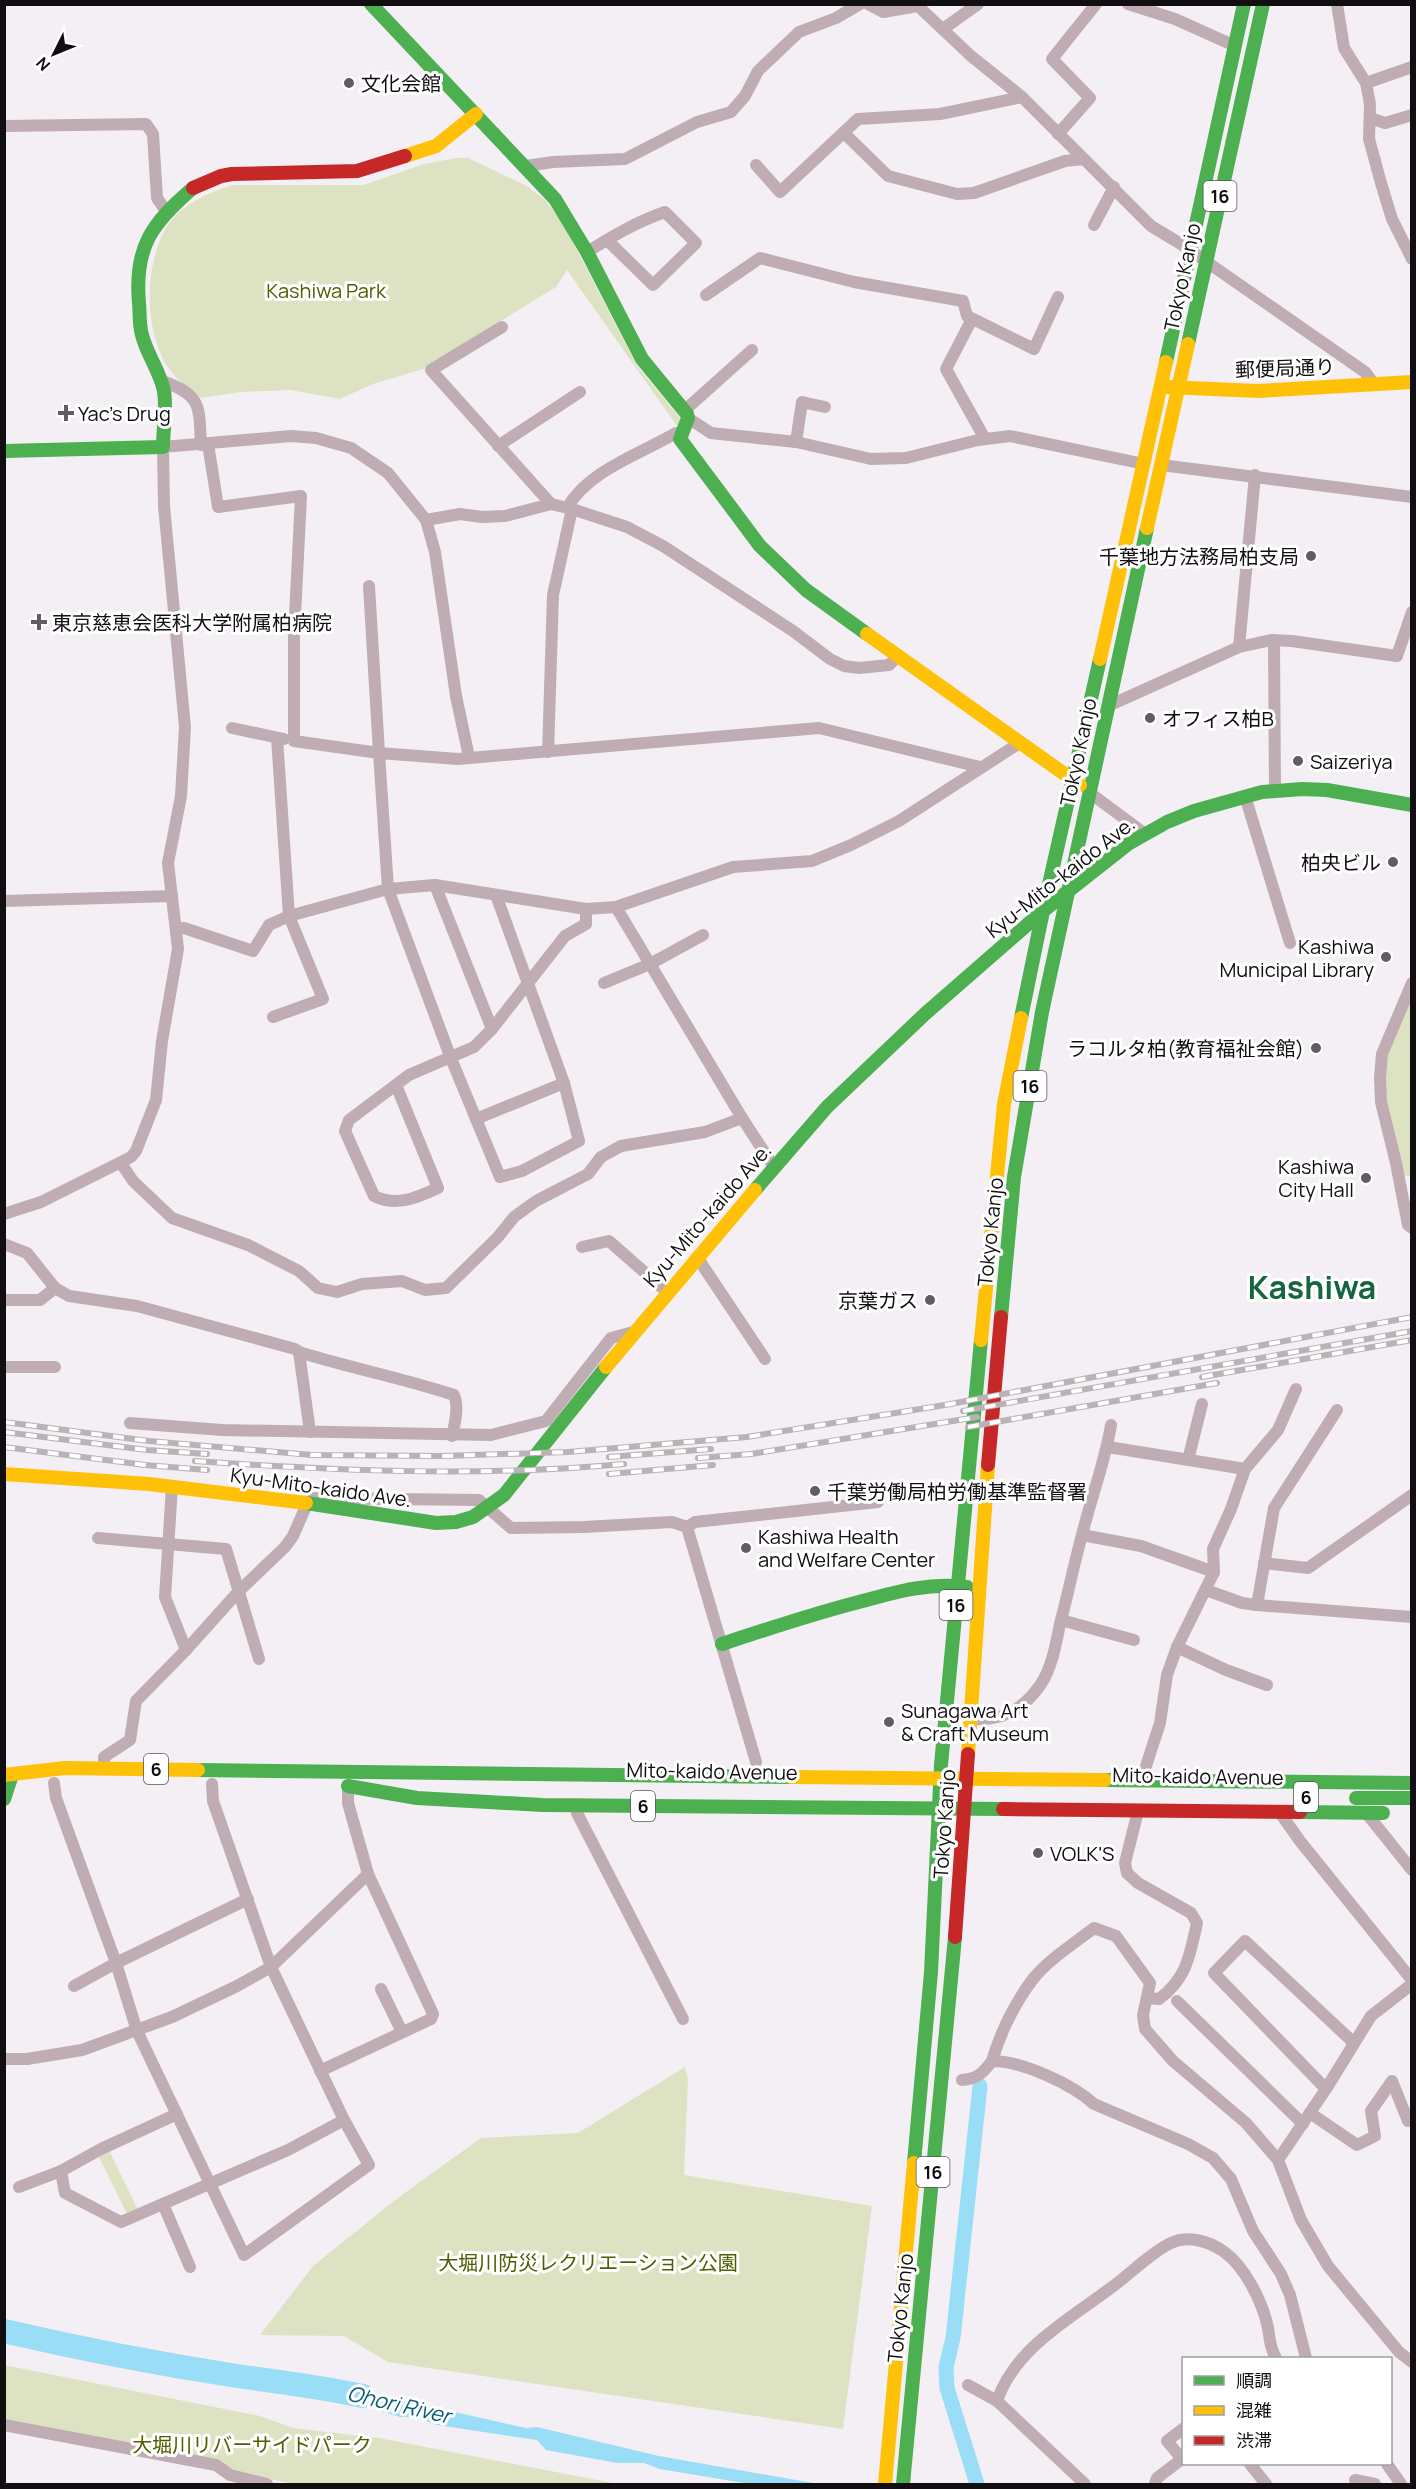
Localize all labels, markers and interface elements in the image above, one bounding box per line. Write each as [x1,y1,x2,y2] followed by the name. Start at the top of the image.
[24,24,84,84] north arrow
[31,53,55,76] text: N
[361,70,441,97] place label: 文化会館
[342,76,356,90] marker: 文化会館
[1204,181,1236,211] road number: 16
[1157,220,1207,333] street label: Tokyo Kanjo
[266,277,387,304] park label: Kashiwa Park
[1235,353,1335,383] street label: 郵便局通り
[78,400,171,427] place label: Yac's Drug
[59,406,73,420] marker: Yac's Drug
[1099,543,1299,570] place label: 千葉地方法務局柏支局
[1304,549,1318,563] marker: 千葉地方法務局柏支局
[52,609,332,636] place label: 東京慈恵会医科大学附属柏病院
[30,613,48,631] marker: 東京慈恵会医科大学附属柏病院
[1053,695,1103,808] street label: Tokyo Kanjo
[1162,705,1274,732] place label: オフィス柏B
[1143,711,1157,725] marker: オフィス柏B
[1310,748,1393,775] place label: Saizeriya
[1291,754,1305,768] marker: Saizeriya
[980,810,1140,944] street label: Kyu-Mito-kaido Ave.
[1301,849,1381,876] place label: 柏央ビル
[1386,855,1400,869] marker: 柏央ビル
[1219,933,1374,983] place label: Kashiwa Municipal Library
[1379,950,1393,964] marker: Kashiwa Municipal Library
[1067,1035,1304,1062] place label: ラコルタ柏(教育福祉会館)
[1309,1041,1323,1055] marker: ラコルタ柏(教育福祉会館)
[1014,1071,1046,1101] road number: 16
[637,1137,777,1293] street label: Kyu-Mito-kaido Ave.
[1278,1153,1354,1203] place label: Kashiwa City Hall
[1359,1171,1373,1185] marker: Kashiwa City Hall
[971,1176,1009,1288] street label: Tokyo Kanjo
[1248,1265,1376,1309] district label: Kashiwa
[838,1287,918,1314] place label: 京葉ガス
[923,1293,937,1307] marker: 京葉ガス
[229,1461,413,1513] street label: Kyu-Mito-kaido Ave.
[827,1478,1087,1505] place label: 千葉労働局柏労働基準監督署
[808,1484,822,1498] marker: 千葉労働局柏労働基準監督署
[758,1523,935,1573] place label: Kashiwa Health and Welfare Center
[739,1541,753,1555] marker: Kashiwa Health and Welfare Center
[940,1590,972,1620] road number: 16
[901,1697,1049,1747] place label: Sunagawa Art & Craft Museum
[882,1715,896,1729] marker: Sunagawa Art & Craft Museum
[144,1754,168,1784] road number: 6
[626,1756,798,1786] street label: Mito-kaido Avenue
[1112,1761,1284,1791] street label: Mito-kaido Avenue
[927,1768,961,1880] street label: Tokyo Kanjo
[1294,1782,1318,1812] road number: 6
[631,1791,655,1821] road number: 6
[1050,1840,1114,1867] place label: VOLK'S
[1031,1846,1045,1860] marker: VOLK'S
[916,2157,950,2187] road number: 16
[438,2249,738,2276] park label: 大堀川防災レクリエーション公園
[881,2252,919,2364] street label: Tokyo Kanjo
[1182,2357,1392,2465] legend
[1236,2368,1272,2392] text: 順調
[345,2379,456,2430] water label: Ohori River
[1236,2398,1272,2422] text: 混雑
[1236,2428,1272,2452] text: 渋滞
[132,2431,372,2458] park label: 大堀川リバーサイドパーク

